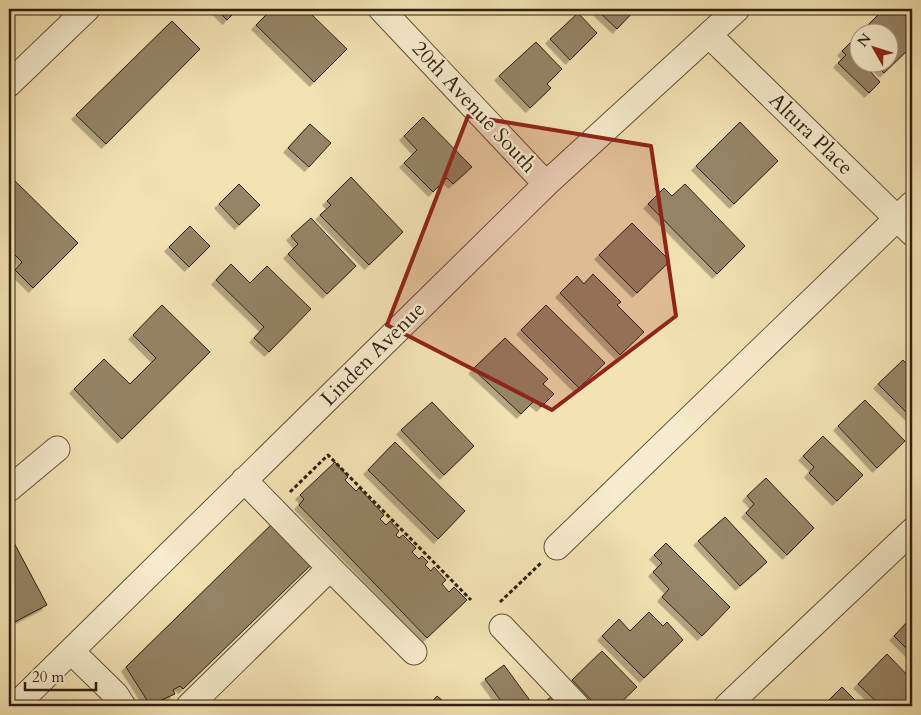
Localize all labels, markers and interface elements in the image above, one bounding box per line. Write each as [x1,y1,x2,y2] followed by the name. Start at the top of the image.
[848,22,898,72] north arrow
[853,29,875,51] text: N
[405,35,543,180] street label: 20th Avenue South
[763,86,859,182] street label: Altura Place
[314,295,432,413] street label: Linden Avenue
[25,660,96,692] scale bar
[32,667,64,687] text: 20 m

